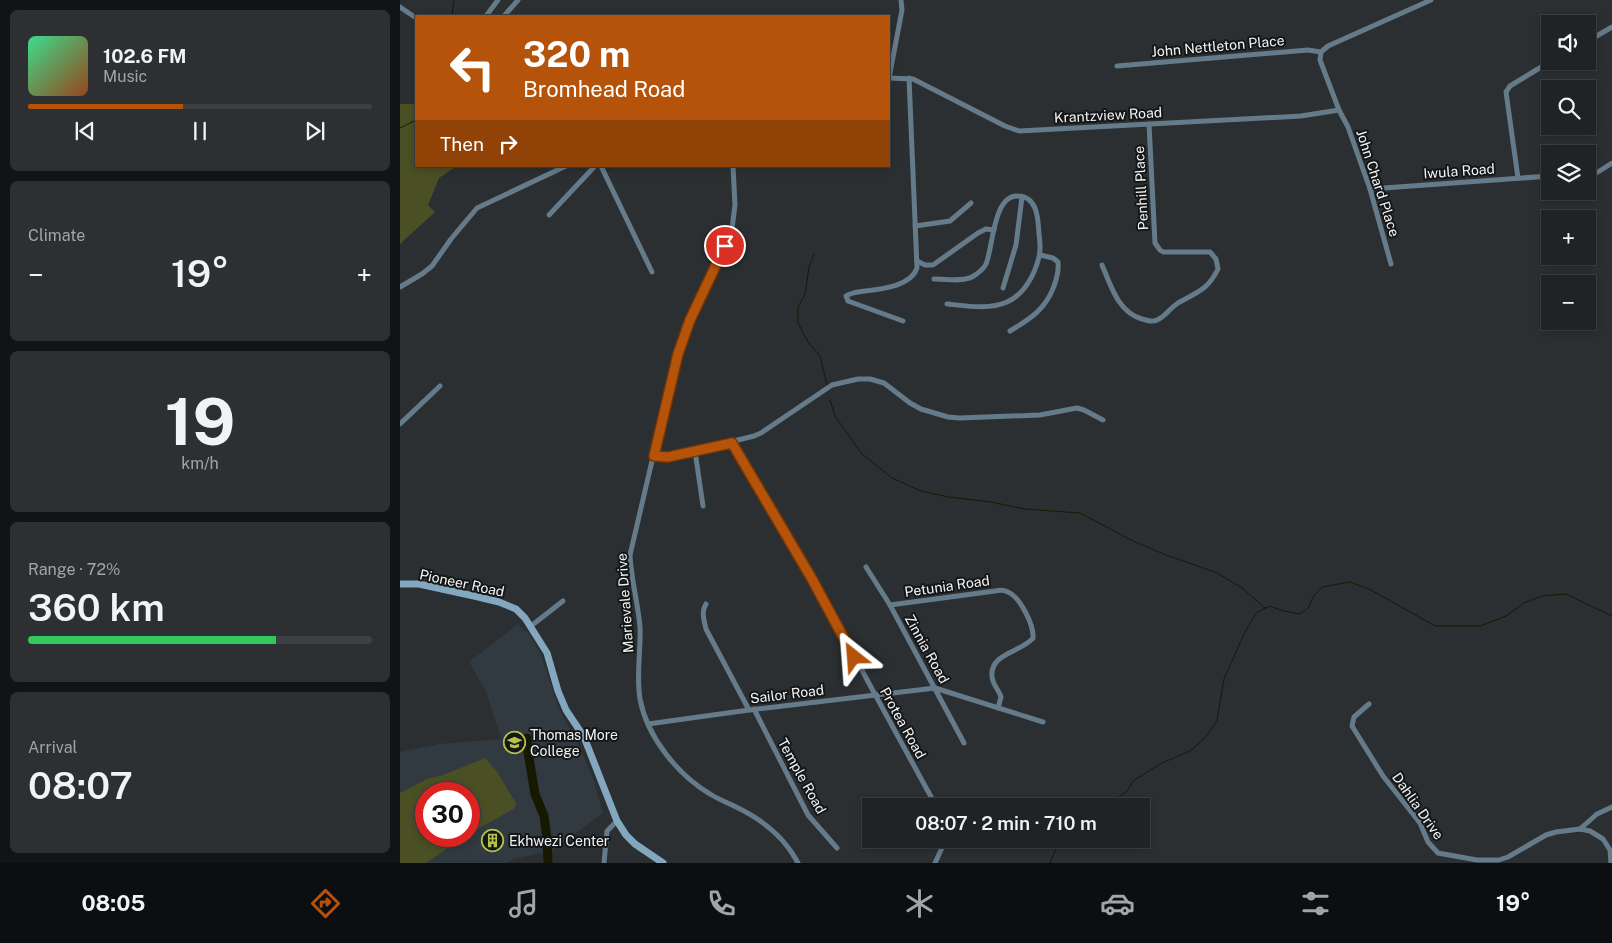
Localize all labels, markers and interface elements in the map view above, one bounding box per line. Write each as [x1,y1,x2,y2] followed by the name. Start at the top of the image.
[1541,15,1596,330] map controls
[1541,15,1596,70] button: sound
[1151,32,1285,60] street label: John Nettleton Place
[523,34,630,75] text: 320 m
[440,35,505,100] icon: left
[103,45,187,67] text: 102.6 FM
[103,67,147,86] text: Music
[523,76,685,102] text: Bromhead Road
[1541,80,1596,135] button: search
[1054,104,1162,126] street label: Krantzview Road
[71,117,99,145] icon: previous
[186,117,214,145] icon: pause
[301,117,329,145] icon: next
[1353,127,1403,239] street label: John Chard Place
[494,130,522,158] icon: right
[440,133,484,155] text: Then
[1131,145,1151,231] street label: Penhill Place
[1541,145,1596,200] button: layers
[1423,161,1495,181] street label: Iwula Road
[1541,210,1596,265] button: +
[704,225,746,267] pin
[28,226,85,245] text: Climate
[711,232,739,260] icon: arrive
[171,251,229,296] text: 19°
[28,258,44,291] text: −
[356,258,372,291] text: +
[1541,275,1596,330] button: −
[165,383,235,460] text: 19
[181,454,219,473] text: km/h
[614,552,636,653] street label: Marievale Drive
[28,560,120,579] text: Range · 72%
[418,566,506,600] street label: Pioneer Road
[903,572,991,600] street label: Petunia Road
[28,585,165,630] text: 360 km
[902,612,952,686] street label: Zinnia Road
[827,630,879,682] position arrow
[749,682,825,706] street label: Sailor Road
[877,684,929,762] street label: Protea Road
[530,727,618,759] place label: Thomas More College
[502,731,526,755] school or university icon: Thomas More College
[775,735,829,817] street label: Temple Road
[28,738,77,757] text: Arrival
[28,763,133,808] text: 08:07
[1389,770,1447,843] street label: Dahlia Drive
[415,782,480,847] speed limit sign: 30
[915,812,1097,834] text: 08:07 · 2 min · 710 m
[481,829,505,853] building icon: Ekhwezi Center
[509,833,609,849] place label: Ekhwezi Center
[308,886,343,921] icon: directions
[506,886,541,921] icon: music
[704,886,739,921] icon: phone
[902,886,937,921] icon: climate
[1100,886,1135,921] icon: car
[1298,886,1333,921] icon: filters
[81,890,145,916] text: 08:05
[1496,890,1530,916] text: 19°

